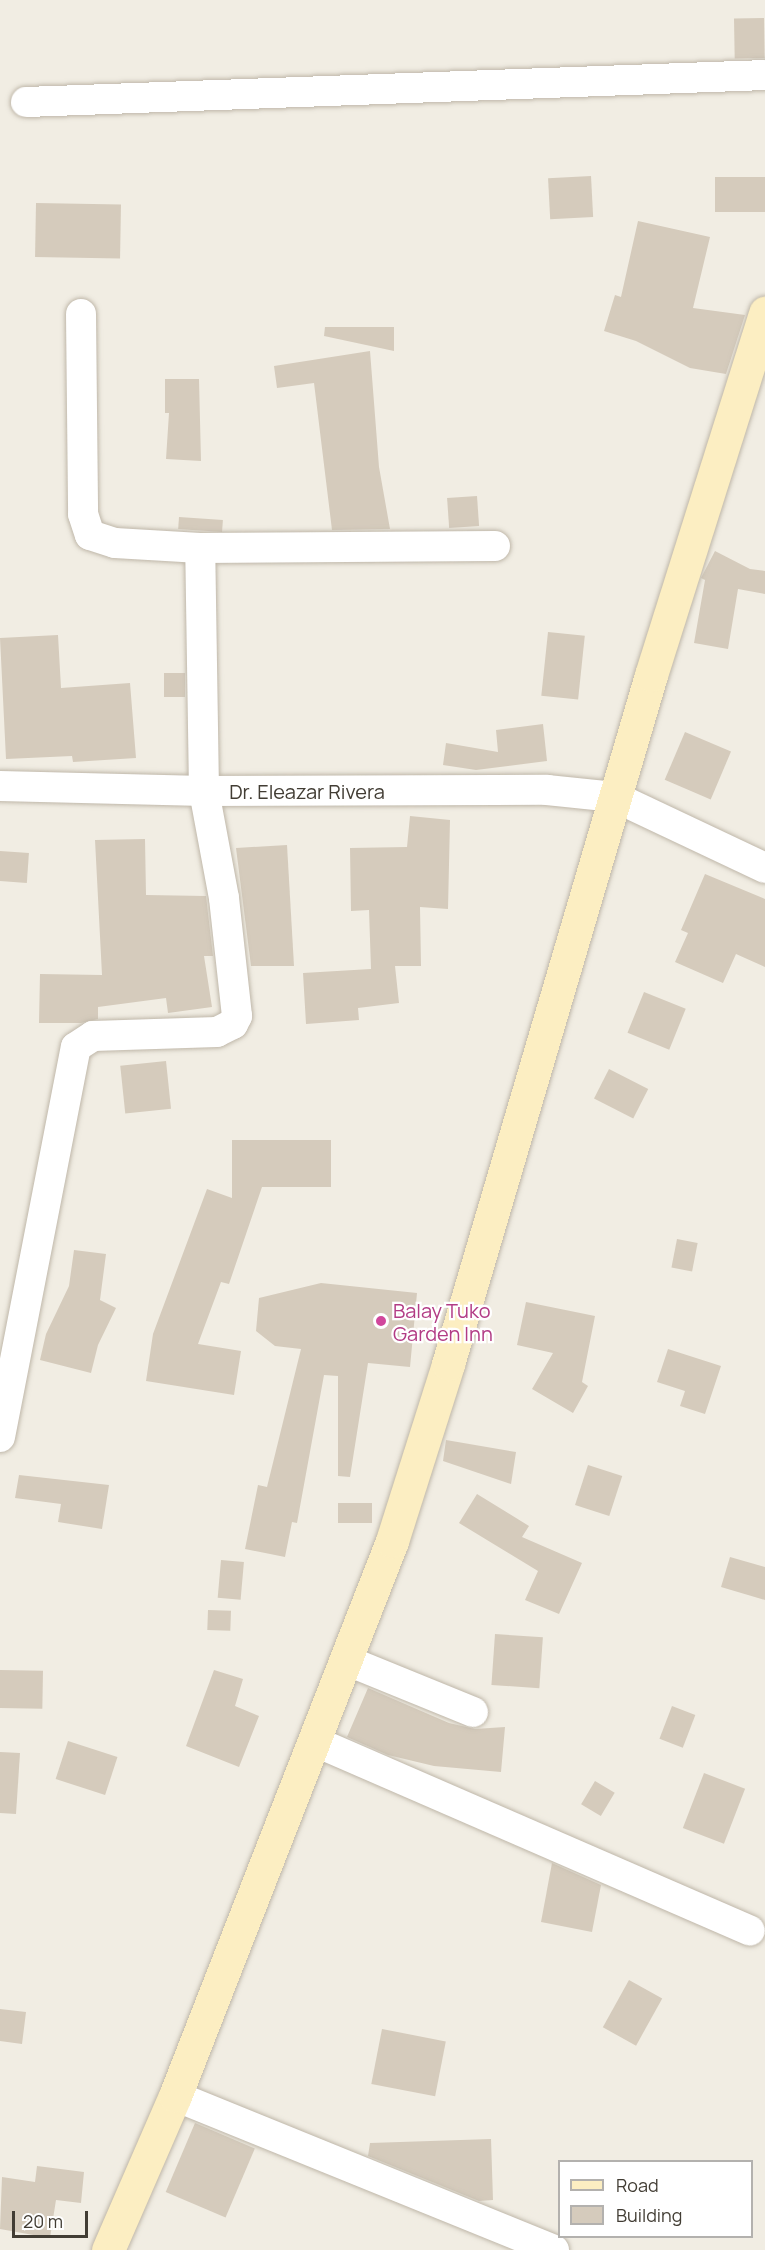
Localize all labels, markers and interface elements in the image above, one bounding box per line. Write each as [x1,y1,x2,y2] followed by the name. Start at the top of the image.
[229,779,385,803] street label: Dr. Eleazar Rivera
[393,1298,493,1345] place label: Balay Tuko Garden Inn
[374,1314,388,1328] marker: Balay Tuko Garden Inn
[558,2160,753,2238] legend
[616,2173,659,2197] text: Road
[15,2199,92,2237] scale bar
[616,2203,682,2227] text: Building
[23,2209,63,2233] text: 20 m

